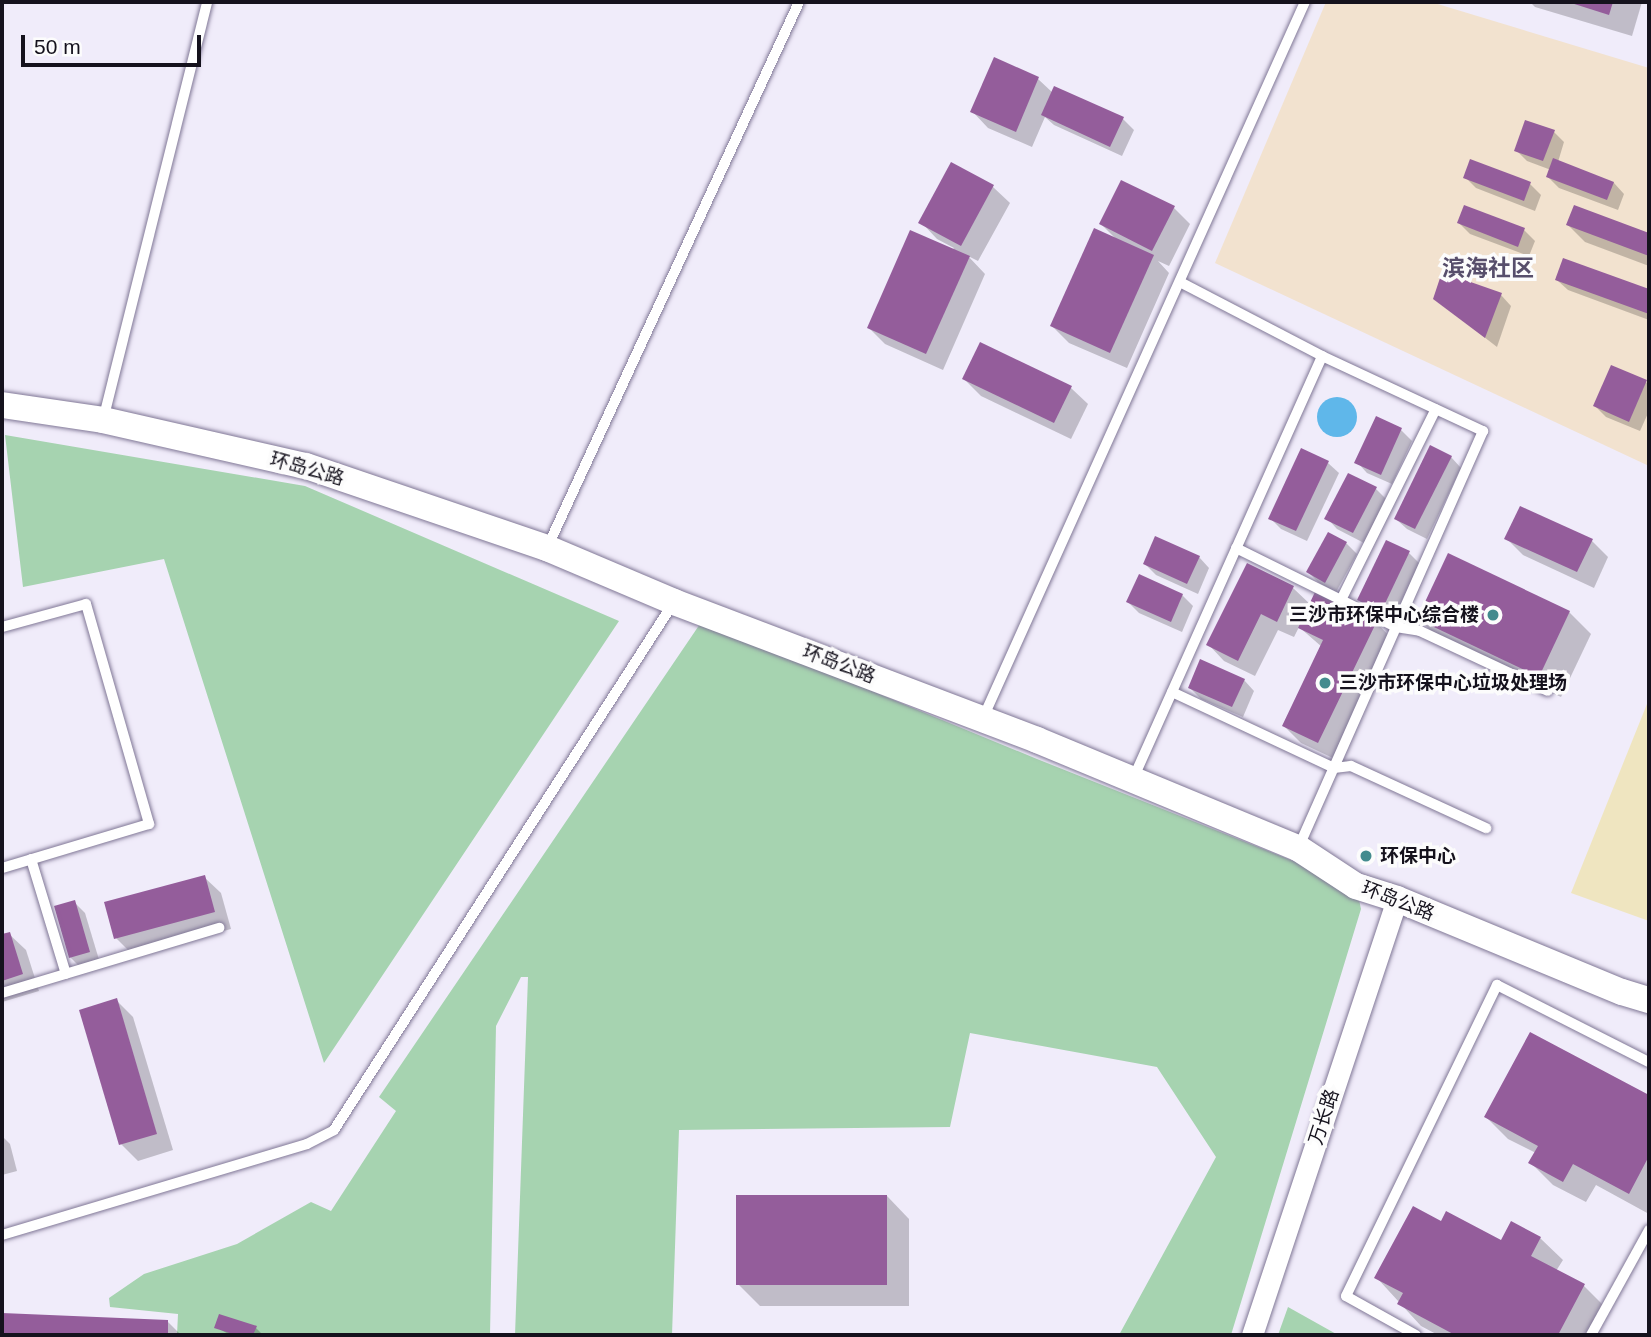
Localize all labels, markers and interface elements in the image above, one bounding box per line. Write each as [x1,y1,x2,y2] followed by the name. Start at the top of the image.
[24,21,205,65] scale bar
[34,35,81,58] text: 50 m
[1442,254,1534,282] district label: 滨海社区
[267,448,347,490] street label: 环岛公路
[1289,604,1479,626] place label: 三沙市环保中心综合楼
[1485,607,1501,623] marker: 三沙市环保中心综合楼
[799,640,879,688] street label: 环岛公路
[1339,672,1567,694] place label: 三沙市环保中心垃圾处理场
[1317,675,1333,691] marker: 三沙市环保中心垃圾处理场
[1380,845,1456,867] place label: 环保中心
[1358,848,1374,864] marker: 环保中心
[1358,877,1438,925] street label: 环岛公路
[1304,1086,1344,1148] street label: 万长路

